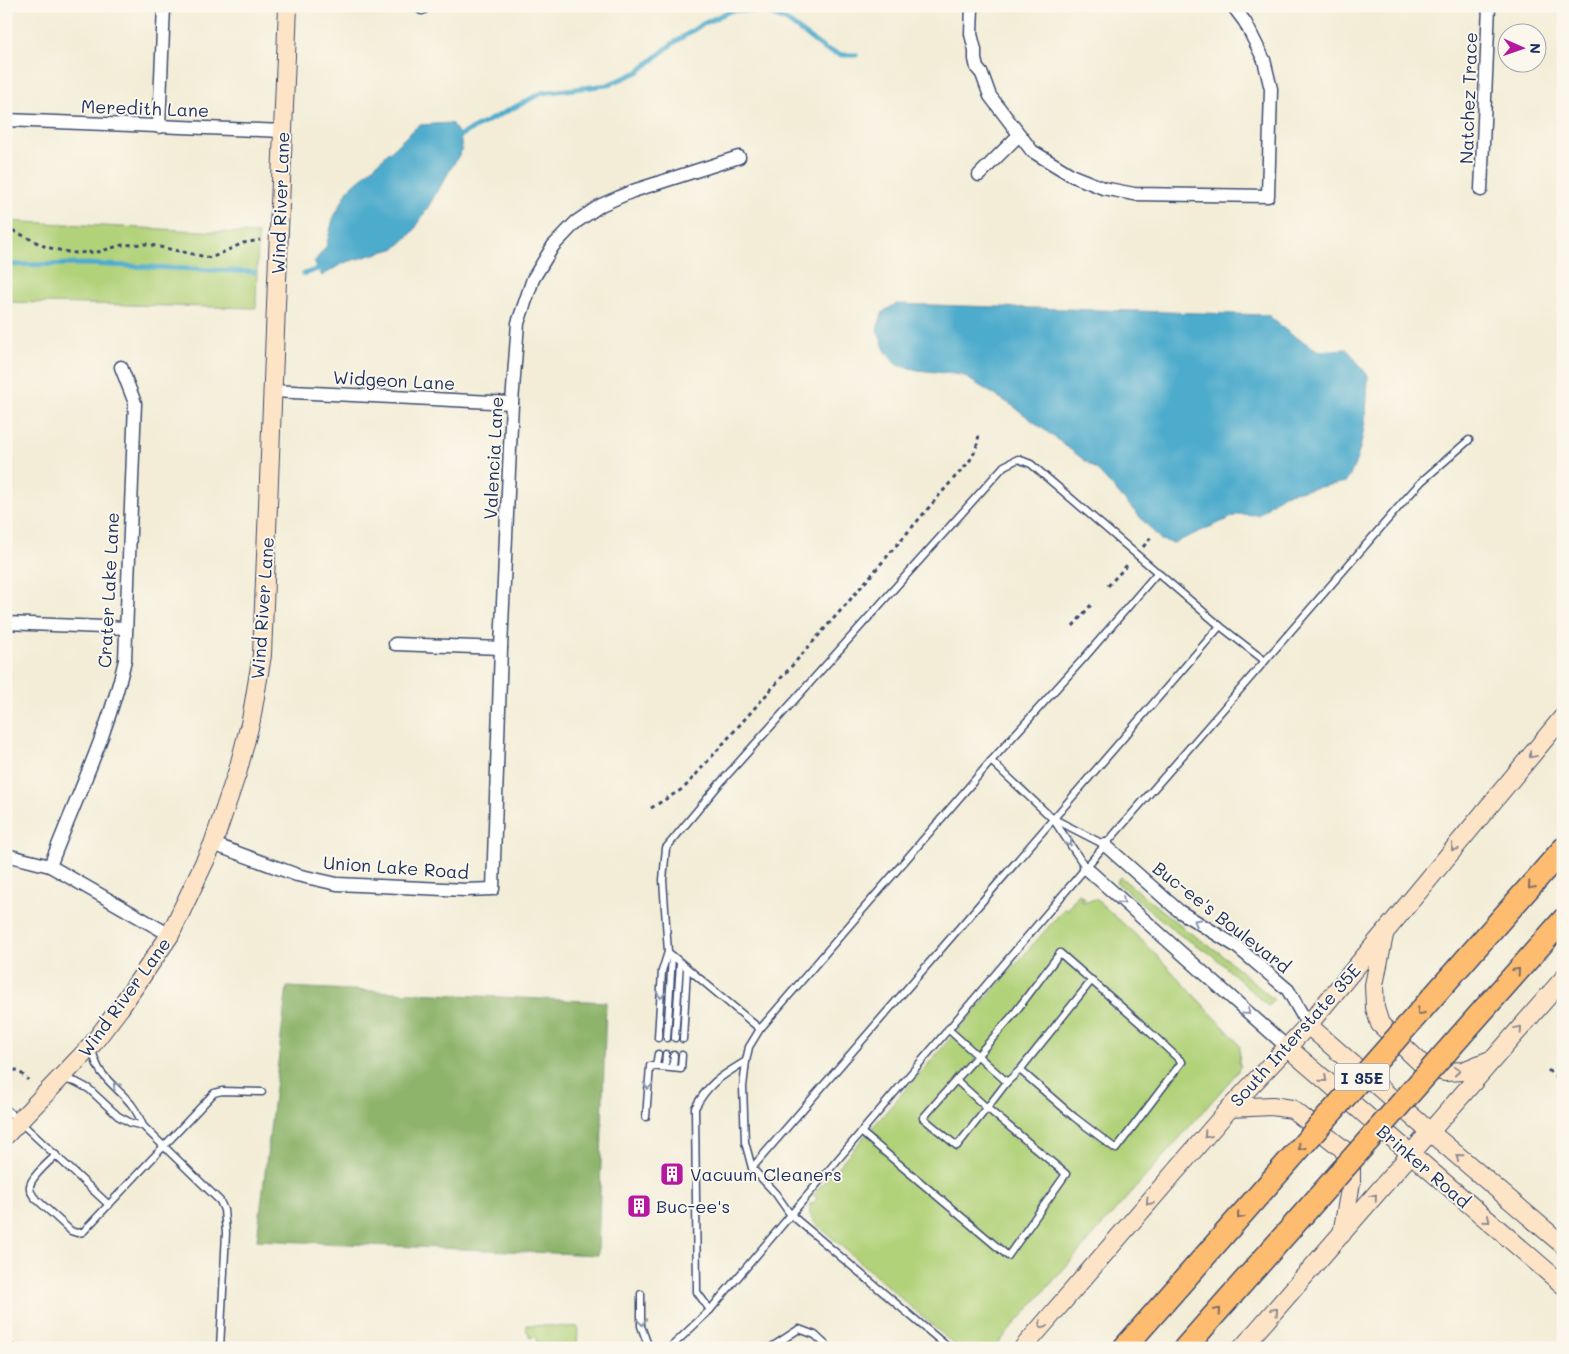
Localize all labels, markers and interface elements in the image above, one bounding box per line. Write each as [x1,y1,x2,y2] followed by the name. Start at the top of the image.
[1496,22,1546,72] north arrow
[1454,32,1482,164] street label: Natchez Trace
[1526,43,1545,54] text: N
[81,94,209,122] street label: Meredith Lane
[266,131,294,275] street label: Wind River Lane
[332,365,456,395] street label: Widgeon Lane
[478,396,508,520] street label: Valencia Lane
[92,512,124,668] street label: Crater Lake Lane
[245,536,279,680] street label: Wind River Lane
[1528,749,1537,758] one-way arrow
[1063,838,1073,847] one-way arrow
[1452,842,1460,851] one-way arrow
[322,850,470,884] street label: Union Lake Road
[1148,856,1296,978] street label: Buc-ee's Boulevard
[1527,880,1536,889] one-way arrow
[1116,895,1125,904] one-way arrow
[1194,918,1203,928] one-way arrow
[72,932,176,1062] street label: Wind River Lane
[1224,958,1366,1112] street label: South Interstate 35E
[1512,968,1521,977] one-way arrow
[655,991,666,999] one-way arrow
[1241,1006,1250,1015] one-way arrow
[1417,1006,1426,1015] one-way arrow
[1514,1026,1523,1035] one-way arrow
[1334,1064,1390,1090] road number: I 35E
[1453,1066,1461,1077] one-way arrow
[1318,1074,1327,1083] one-way arrow
[113,1083,122,1092] one-way arrow
[643,1083,654,1091] one-way arrow
[1372,1119,1476,1213] street label: Brinker Road
[1203,1130,1212,1139] one-way arrow
[1298,1141,1307,1150] one-way arrow
[1456,1154,1465,1162] one-way arrow
[659,1161,685,1187] building icon: Vacuum Cleaners
[690,1162,842,1186] place label: Vacuum Cleaners
[626,1193,652,1219] building icon: Buc-ee's
[656,1194,730,1218] place label: Buc-ee's
[1368,1194,1377,1203] one-way arrow
[1145,1197,1154,1206] one-way arrow
[1237,1211,1246,1220] one-way arrow
[1482,1215,1491,1224] one-way arrow
[1212,1308,1221,1317] one-way arrow
[1269,1308,1278,1317] one-way arrow
[636,1318,647,1326] one-way arrow
[1039,1320,1048,1329] one-way arrow

